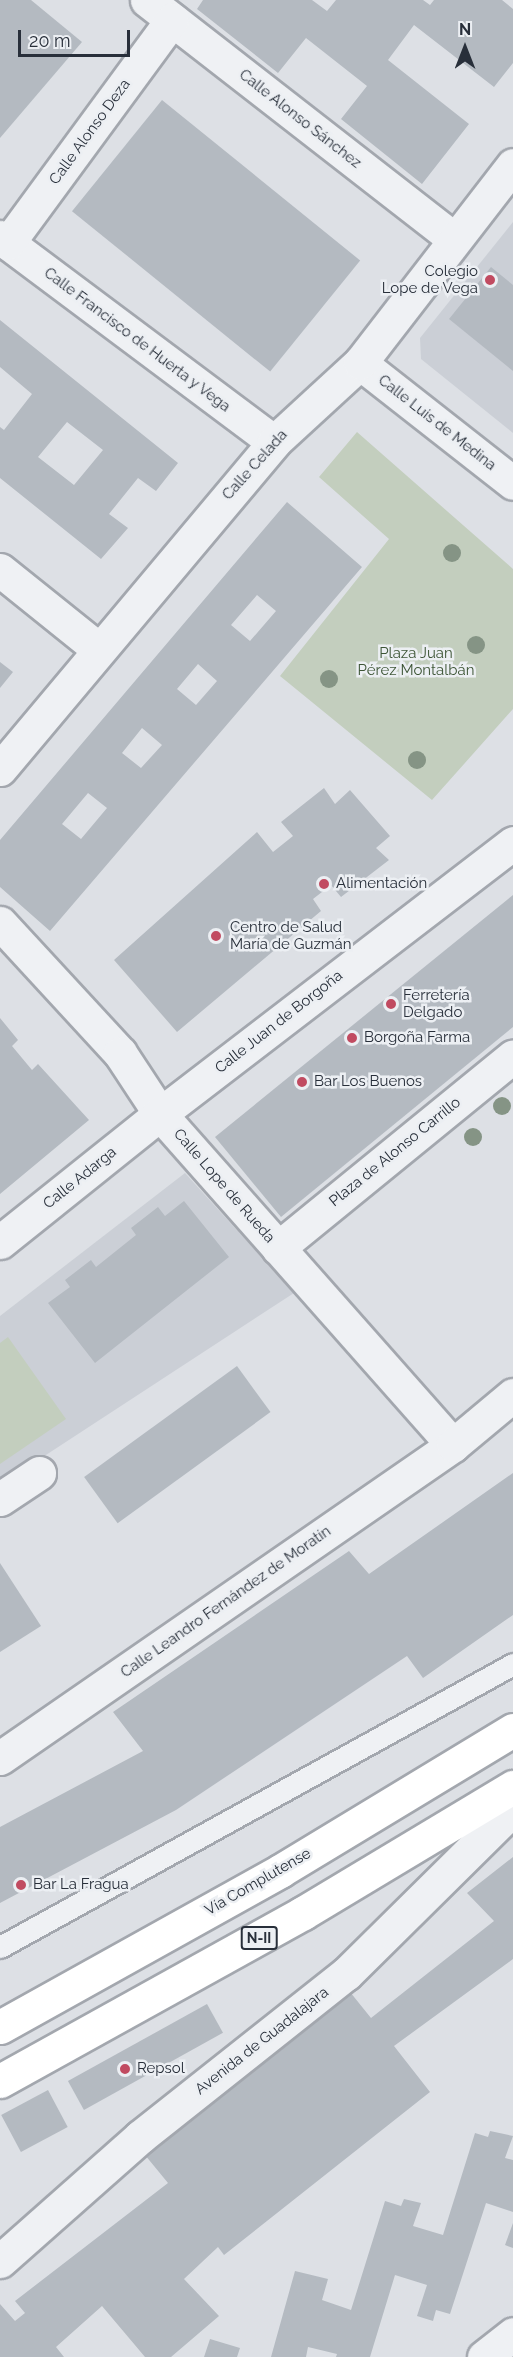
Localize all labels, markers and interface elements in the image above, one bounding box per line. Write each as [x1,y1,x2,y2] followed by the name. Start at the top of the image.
[21,18,134,56] scale bar
[435,18,495,78] north arrow
[459,20,471,39] text: N
[29,30,71,51] text: 20 m
[235,66,365,172] street label: Calle Alonso Sánchez
[46,76,134,188] street label: Calle Alonso Deza
[381,262,478,297] place label: Colegio Lope de Vega
[40,264,234,416] street label: Calle Francisco de Huerta y Vega
[483,273,497,287] marker: Colegio Lope de Vega
[375,371,499,475] street label: Calle Luis de Medina
[219,426,291,504] street label: Calle Celada
[358,644,474,679] park label: Plaza Juan Pérez Montalbán
[336,875,427,893] place label: Alimentación
[317,877,331,891] marker: Alimentación
[230,918,351,953] place label: Centro de Salud María de Guzmán
[207,927,225,945] marker: Centro de Salud María de Guzmán
[212,967,346,1077] street label: Calle Juan de Borgoña
[403,986,470,1021] place label: Ferretería Delgado
[384,997,398,1011] marker: Ferretería Delgado
[364,1029,470,1047] place label: Borgoña Farma
[345,1031,359,1045] marker: Borgoña Farma
[314,1073,422,1091] place label: Bar Los Buenos
[295,1075,309,1089] marker: Bar Los Buenos
[326,1093,464,1211] street label: Plaza de Alonso Carrillo
[169,1125,279,1247] street label: Calle Lope de Rueda
[40,1143,120,1213] street label: Calle Adarga
[118,1522,334,1682] street label: Calle Leandro Fernández de Moratín
[202,1844,314,1920] street label: Vía Complutense
[33,1876,129,1894] place label: Bar La Fragua
[14,1878,28,1892] marker: Bar La Fragua
[240,1927,278,1949] road number: N-II
[192,1983,332,2099] street label: Avenida de Guadalajara
[137,2060,185,2078] place label: Repsol
[118,2062,132,2076] marker: Repsol

